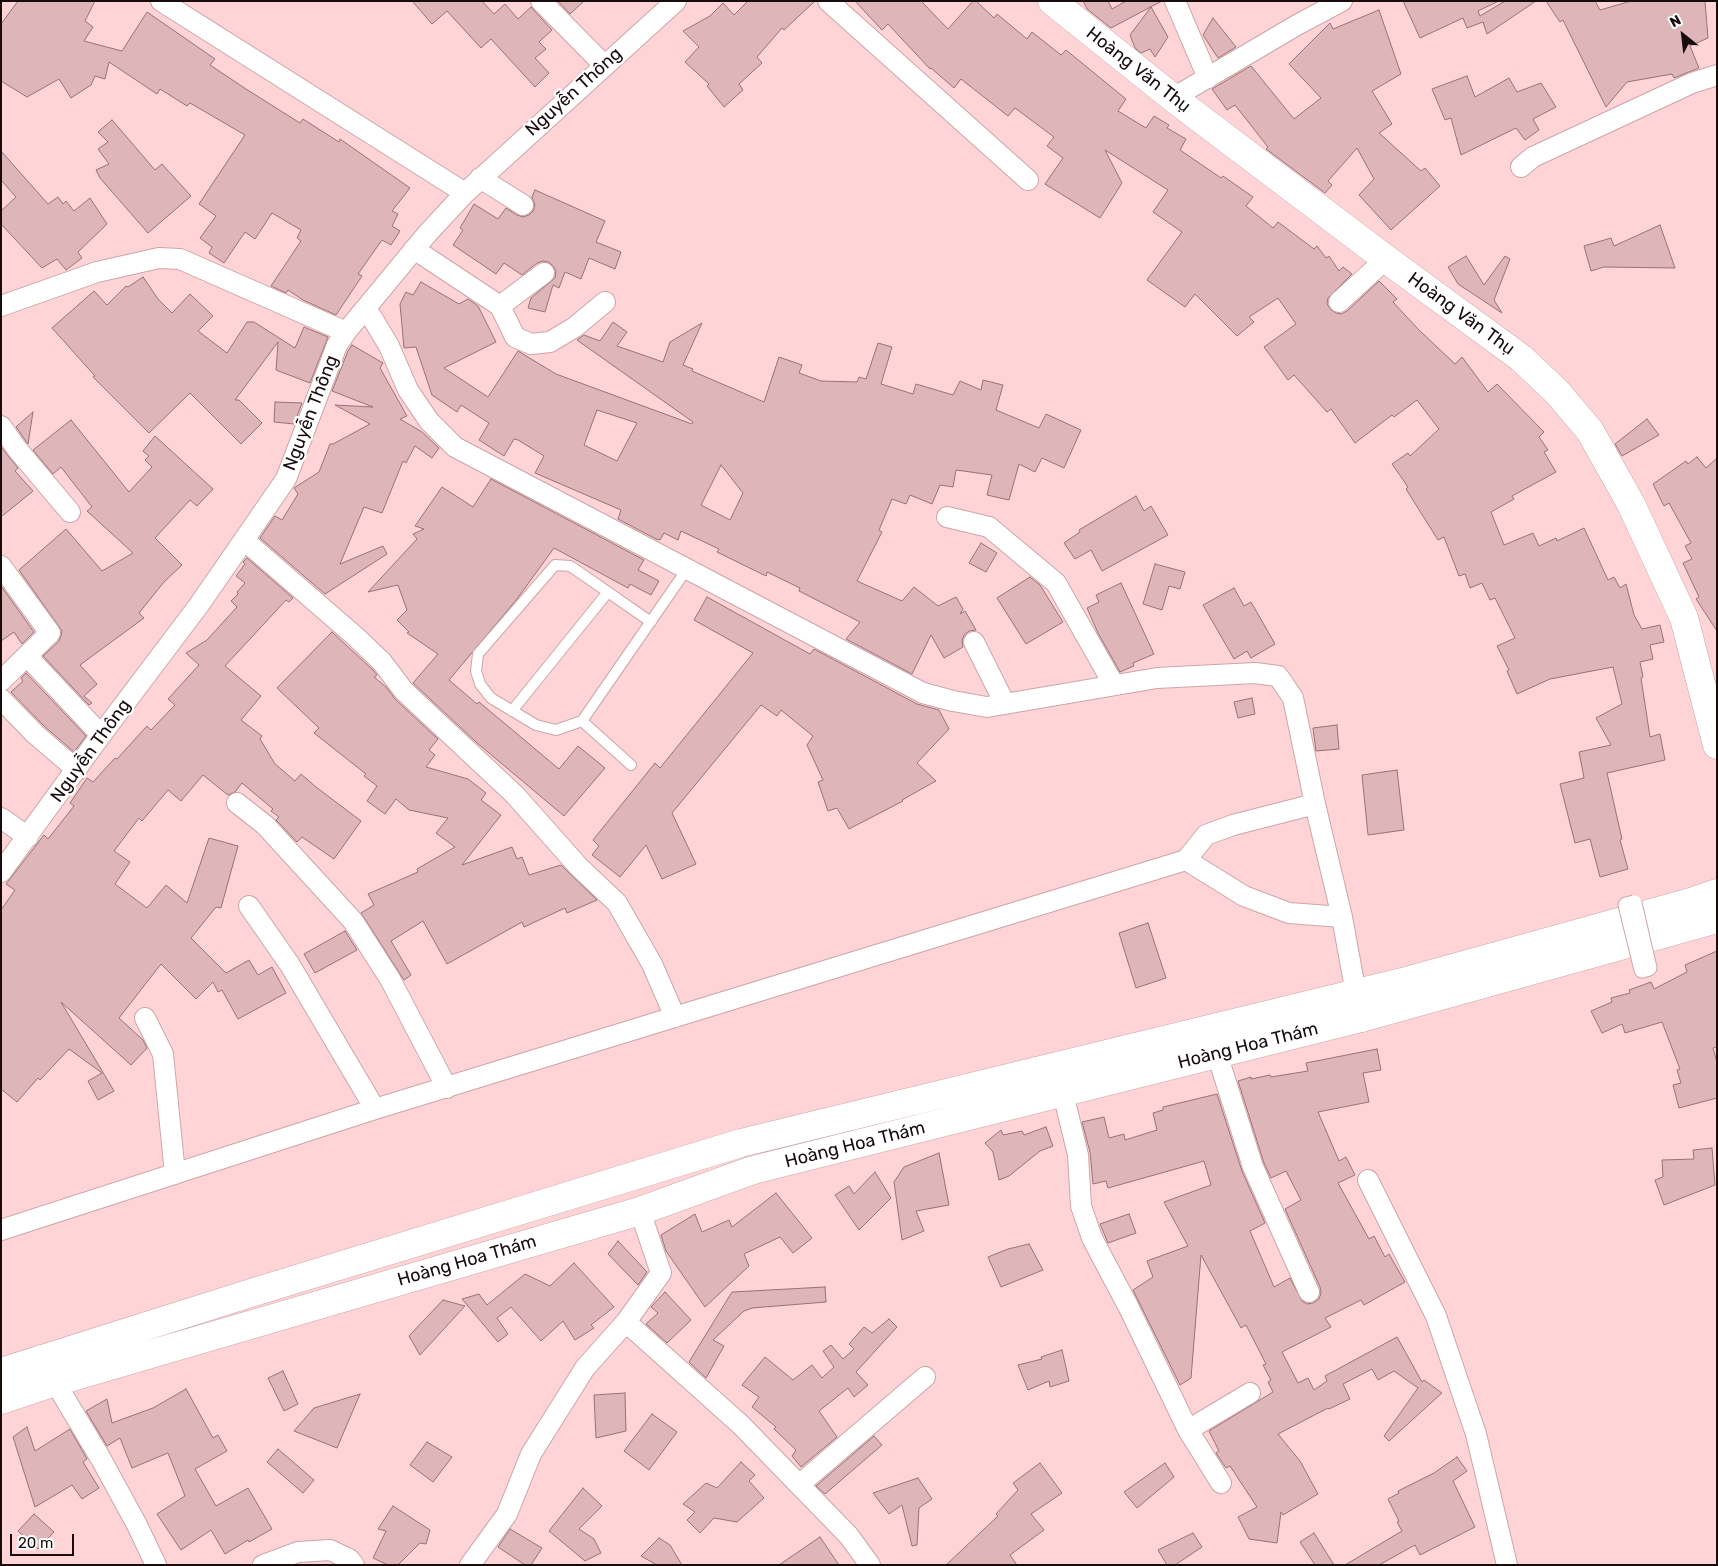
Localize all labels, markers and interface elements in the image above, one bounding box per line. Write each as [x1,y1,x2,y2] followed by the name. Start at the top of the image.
[1658,10,1708,60] north arrow
[1667,12,1684,31] text: N
[1082,23,1194,117] street label: Hoàng Văn Thụ
[521,43,627,141] street label: Nguyễn Thông
[1404,268,1518,360] street label: Hoàng Văn Thụ
[279,352,343,474] street label: Nguyễn Thông
[46,695,136,807] street label: Nguyễn Thông
[1176,1018,1320,1074] street label: Hoàng Hoa Thám
[783,1117,927,1173] street label: Hoàng Hoa Thám
[395,1231,539,1291] street label: Hoàng Hoa Thám
[12,1524,76,1556] scale bar
[18,1534,53,1552] text: 20 m

